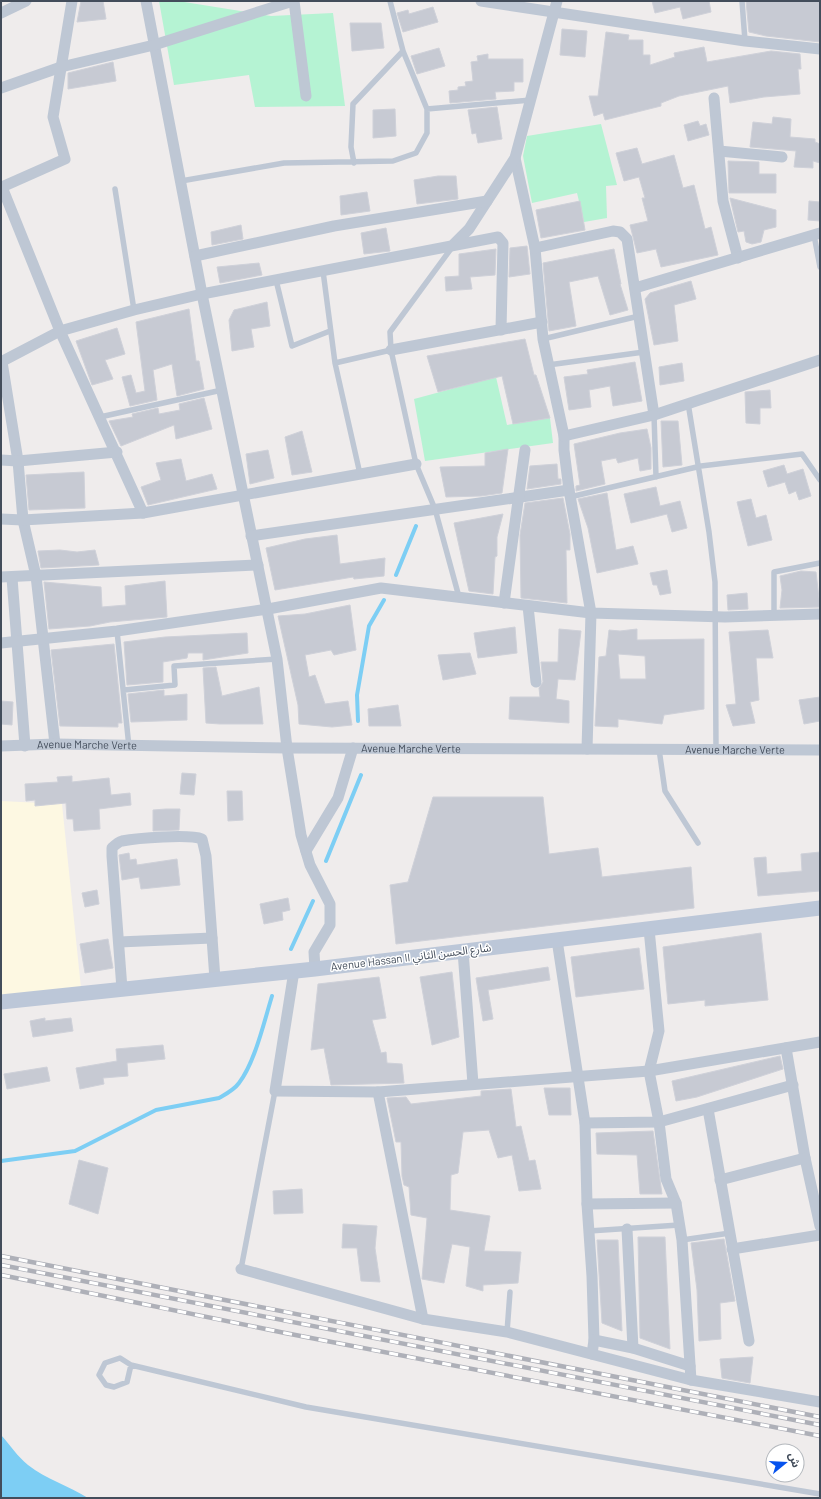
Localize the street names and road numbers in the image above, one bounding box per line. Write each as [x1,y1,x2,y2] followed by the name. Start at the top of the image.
[37,737,137,751] street label: Avenue Marche Verte
[361,741,461,755] street label: Avenue Marche Verte
[685,742,785,756] street label: Avenue Marche Verte
[330,940,493,976] street label: Avenue Hassan II شارع الحسن الثاني

